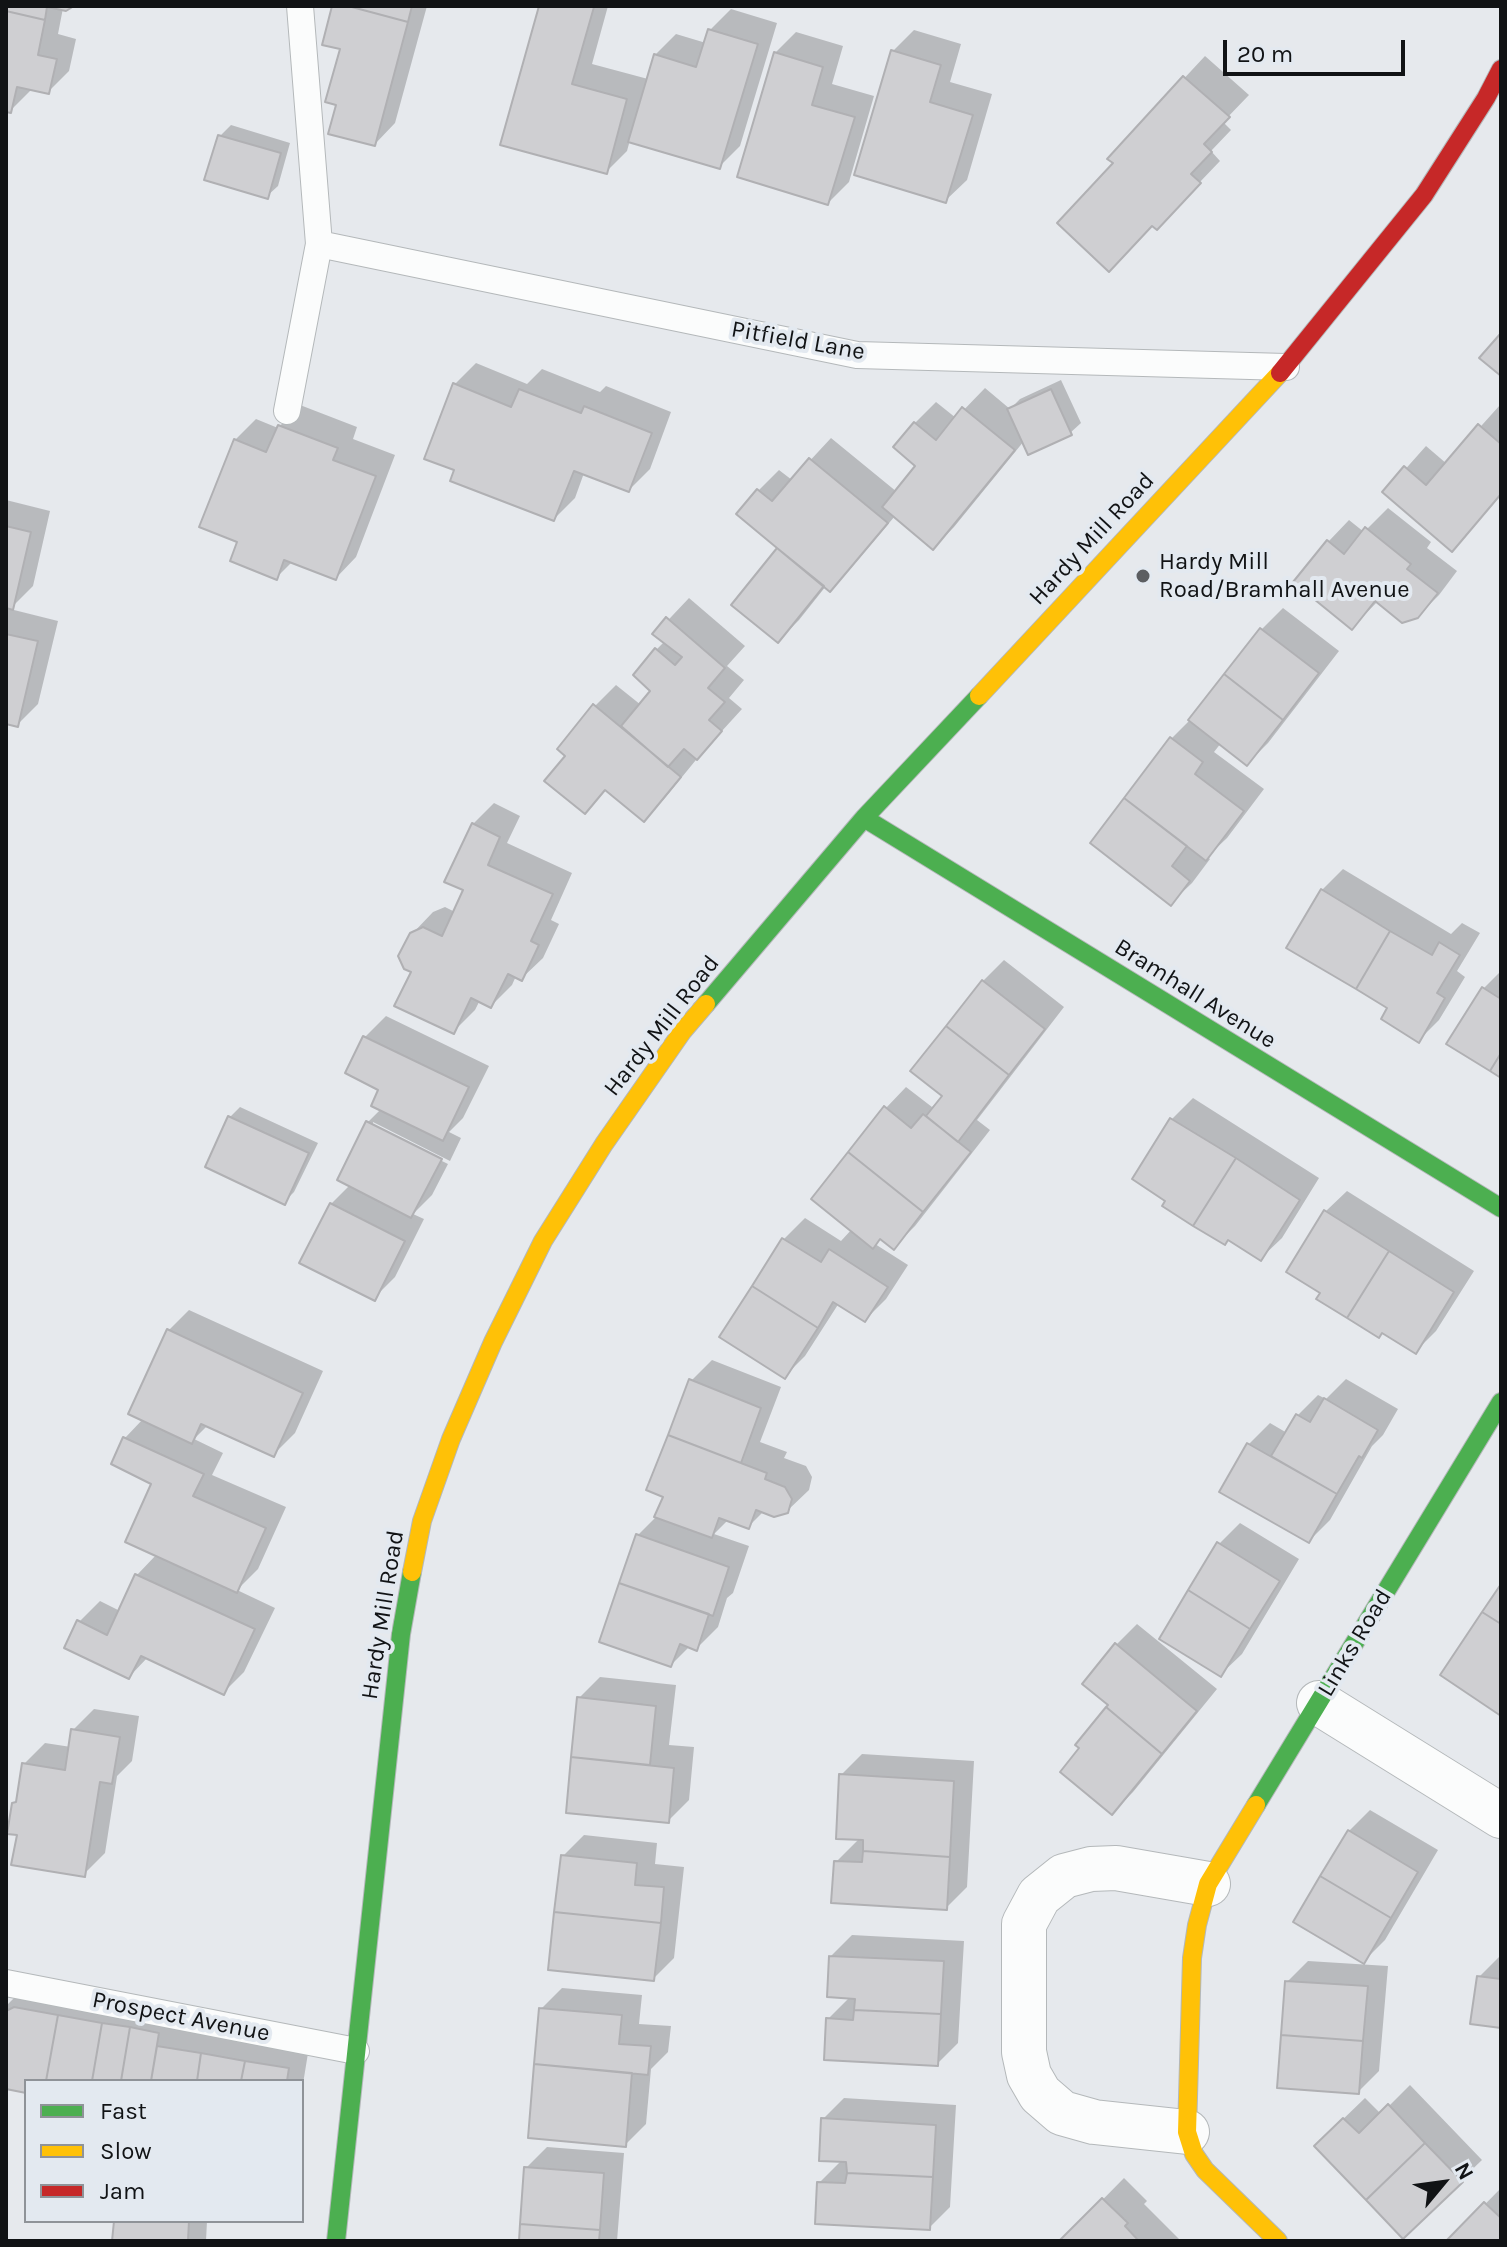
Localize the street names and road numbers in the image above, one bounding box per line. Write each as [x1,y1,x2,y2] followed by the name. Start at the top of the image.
[729,315,867,367] street label: Pitfield Lane
[1023,467,1161,611] street label: Hardy Mill Road
[1109,933,1281,1055] street label: Bramhall Avenue
[598,950,726,1102] street label: Hardy Mill Road
[355,1528,411,1702] street label: Hardy Mill Road
[1312,1584,1398,1702] street label: Links Road
[90,1986,272,2048] street label: Prospect Avenue

